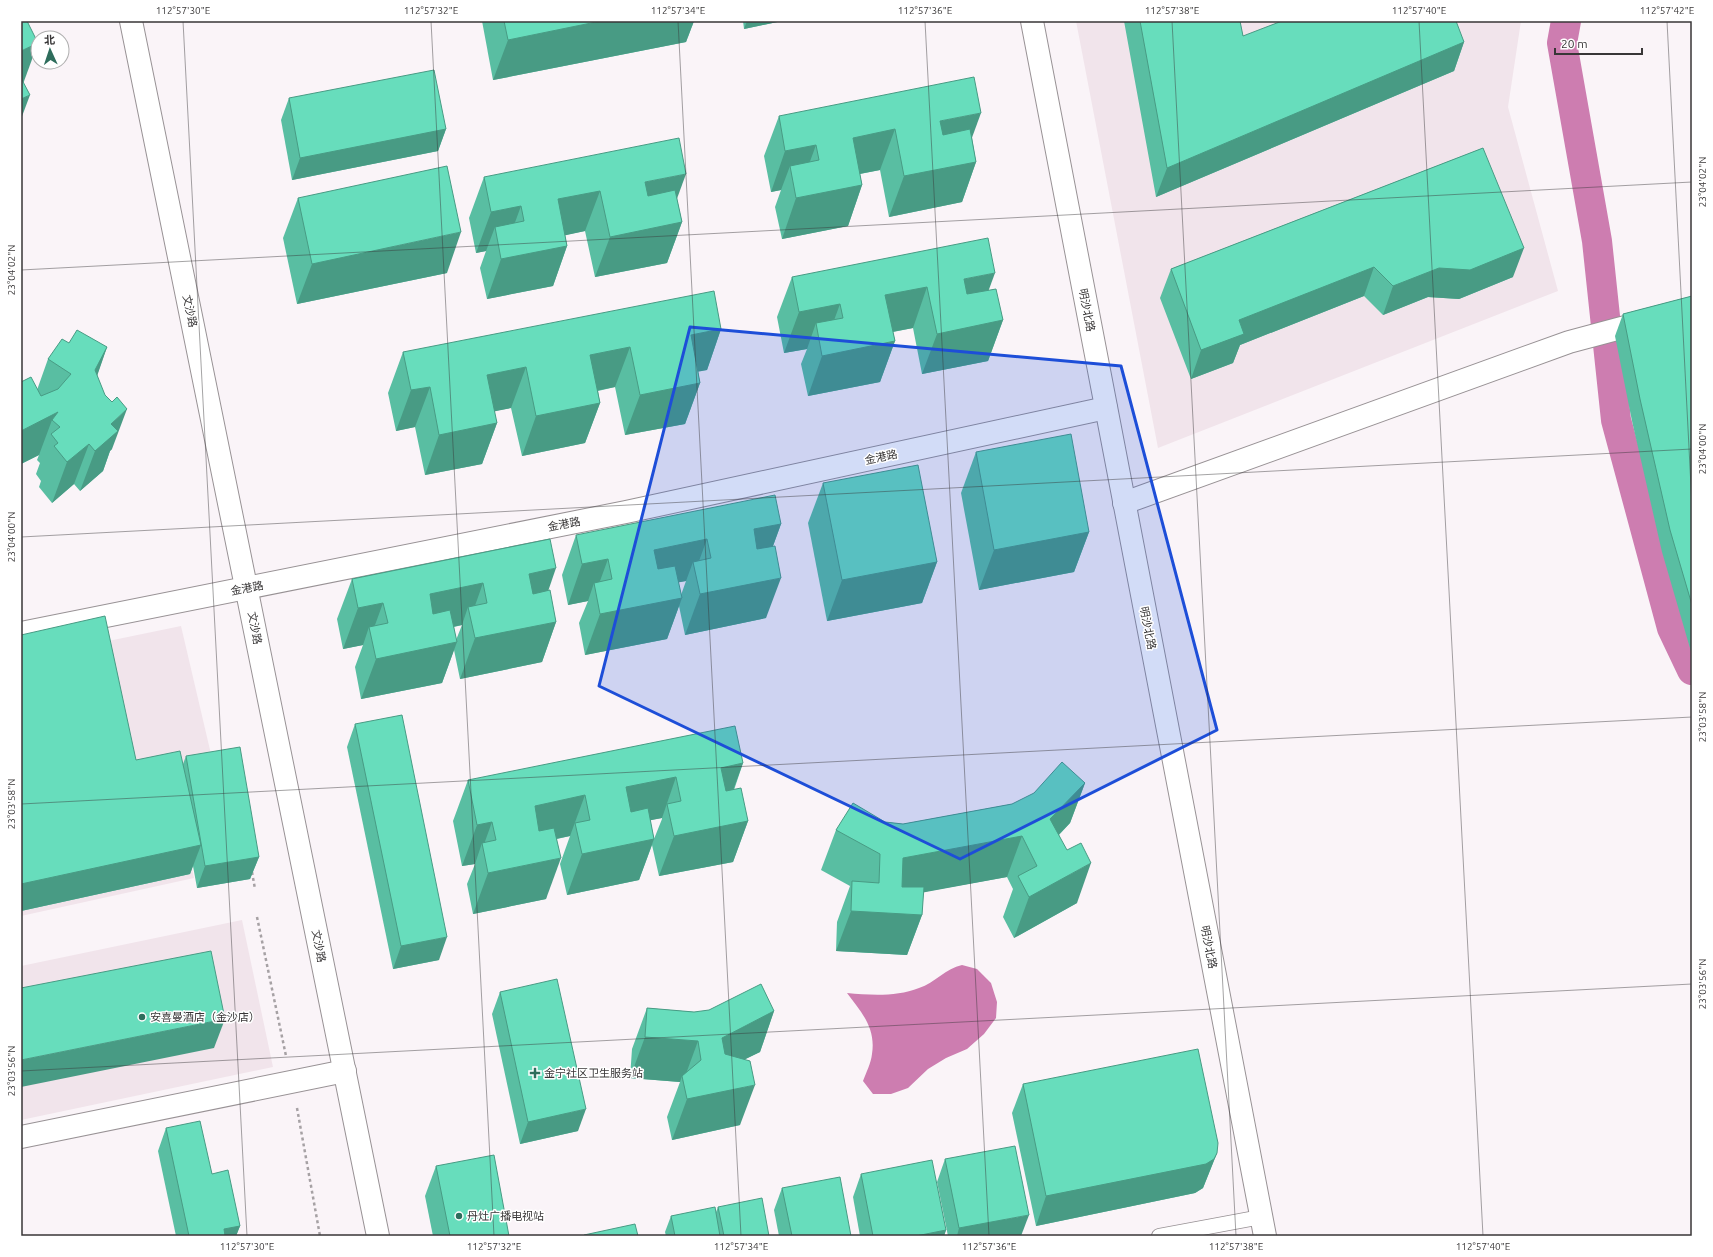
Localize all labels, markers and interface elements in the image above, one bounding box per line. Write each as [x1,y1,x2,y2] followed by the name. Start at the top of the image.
[156,5,211,16] text: 112°57'30"E
[404,5,459,16] text: 112°57'32"E
[651,5,706,16] text: 112°57'34"E
[898,5,953,16] text: 112°57'36"E
[1145,5,1200,16] text: 112°57'38"E
[1392,5,1447,16] text: 112°57'40"E
[1640,5,1695,16] text: 112°57'42"E
[30,30,70,70] north arrow
[1555,30,1642,56] scale bar
[44,34,55,46] text: 北
[1561,37,1588,50] text: 20 m
[1697,157,1708,207] text: 23°04'02"N
[6,245,17,295] text: 23°04'02"N
[1077,287,1097,333] street label: 明沙北路
[181,294,199,328] street label: 文沙路
[1697,424,1708,474] text: 23°04'00"N
[864,448,898,466] street label: 金港路
[6,512,17,562] text: 23°04'00"N
[547,515,581,533] street label: 金港路
[230,579,264,597] street label: 金港路
[1138,605,1158,651] street label: 明沙北路
[246,611,264,645] street label: 文沙路
[1697,692,1708,742] text: 23°03'58"N
[6,779,17,829] text: 23°03'58"N
[1199,924,1219,970] street label: 明沙北路
[310,929,328,963] street label: 文沙路
[1697,959,1708,1009] text: 23°03'56"N
[150,1011,260,1023] place label: 安喜曼酒店（金沙店）
[137,1012,147,1022] marker: 安喜曼酒店（金沙店）
[6,1046,17,1096] text: 23°03'56"N
[529,1067,541,1079] marker: 金宁社区卫生服务站
[544,1067,643,1079] place label: 金宁社区卫生服务站
[467,1210,544,1222] place label: 丹灶广播电视站
[454,1211,464,1221] marker: 丹灶广播电视站
[220,1241,275,1252] text: 112°57'30"E
[467,1241,522,1252] text: 112°57'32"E
[714,1241,769,1252] text: 112°57'34"E
[962,1241,1017,1252] text: 112°57'36"E
[1209,1241,1264,1252] text: 112°57'38"E
[1456,1241,1511,1252] text: 112°57'40"E

